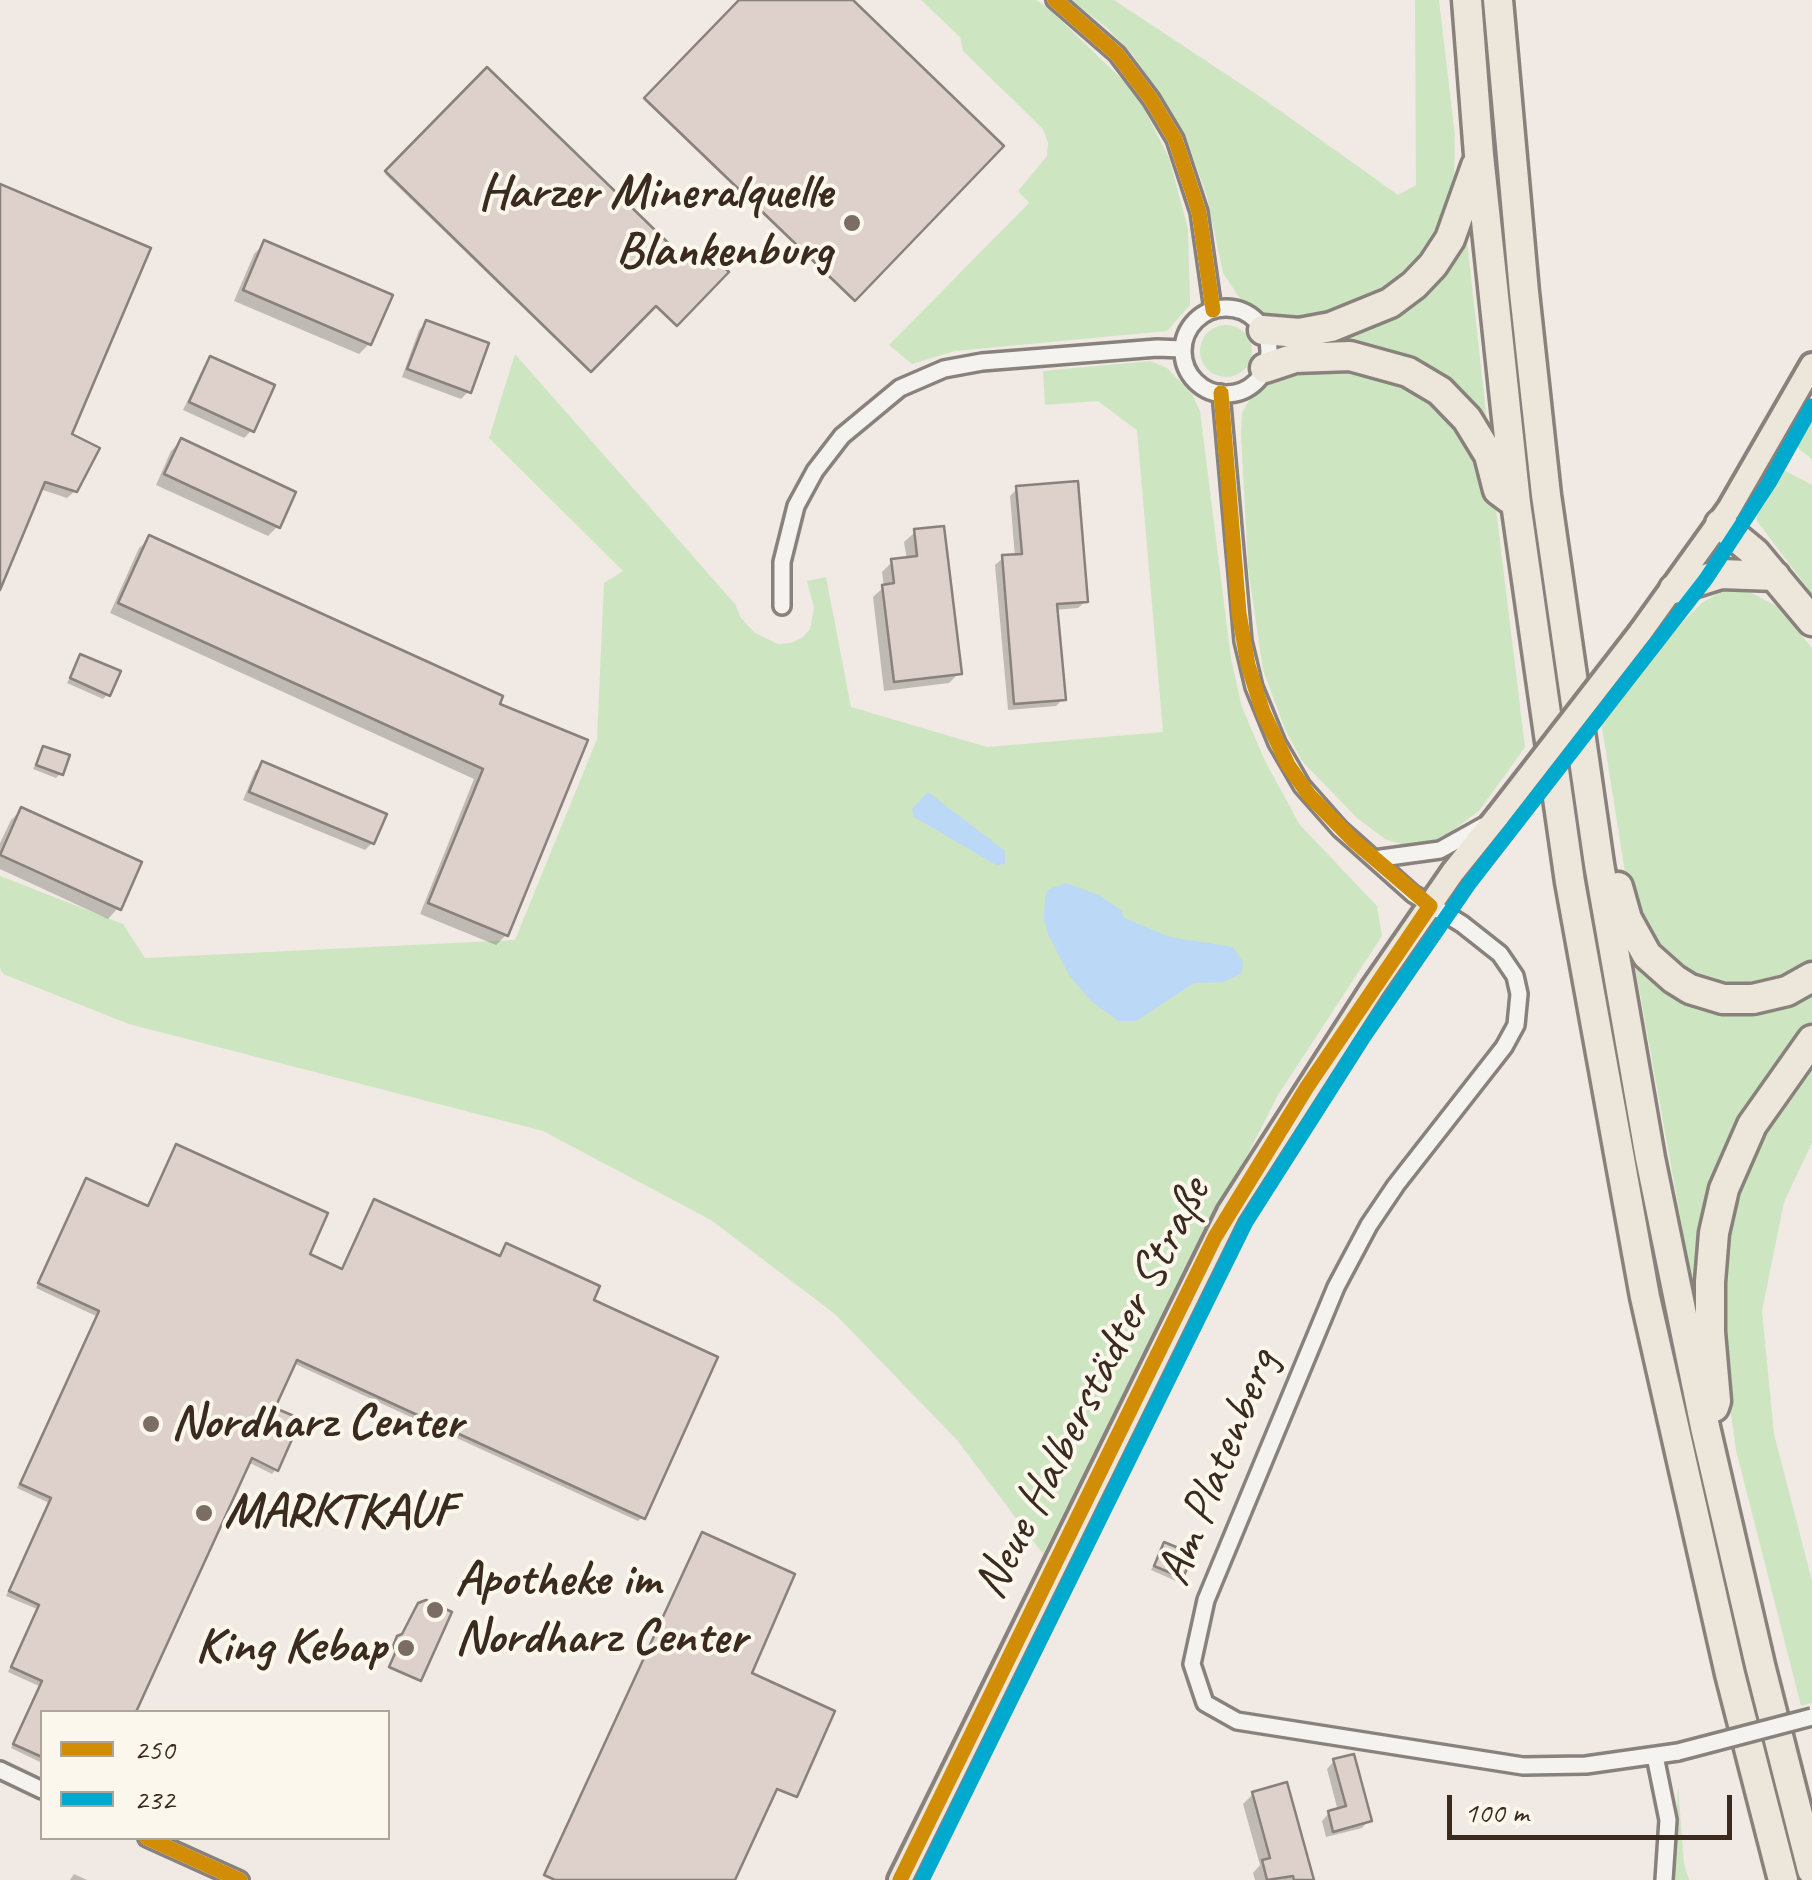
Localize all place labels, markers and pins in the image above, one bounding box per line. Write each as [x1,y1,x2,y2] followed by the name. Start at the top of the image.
[478,164,832,282] place label: Harzer Mineralquelle Blankenburg
[841,212,863,234] marker: Harzer Mineralquelle Blankenburg
[171,1394,462,1454] place label: Nordharz Center
[140,1413,162,1435] marker: Nordharz Center
[224,1483,455,1543] place label: MARKTKAUF
[193,1502,215,1524] marker: MARKTKAUF
[455,1551,746,1668] place label: Apotheke im Nordharz Center
[424,1599,446,1621] marker: Apotheke im Nordharz Center
[195,1618,386,1678] place label: King Kebap
[395,1637,417,1659] marker: King Kebap

